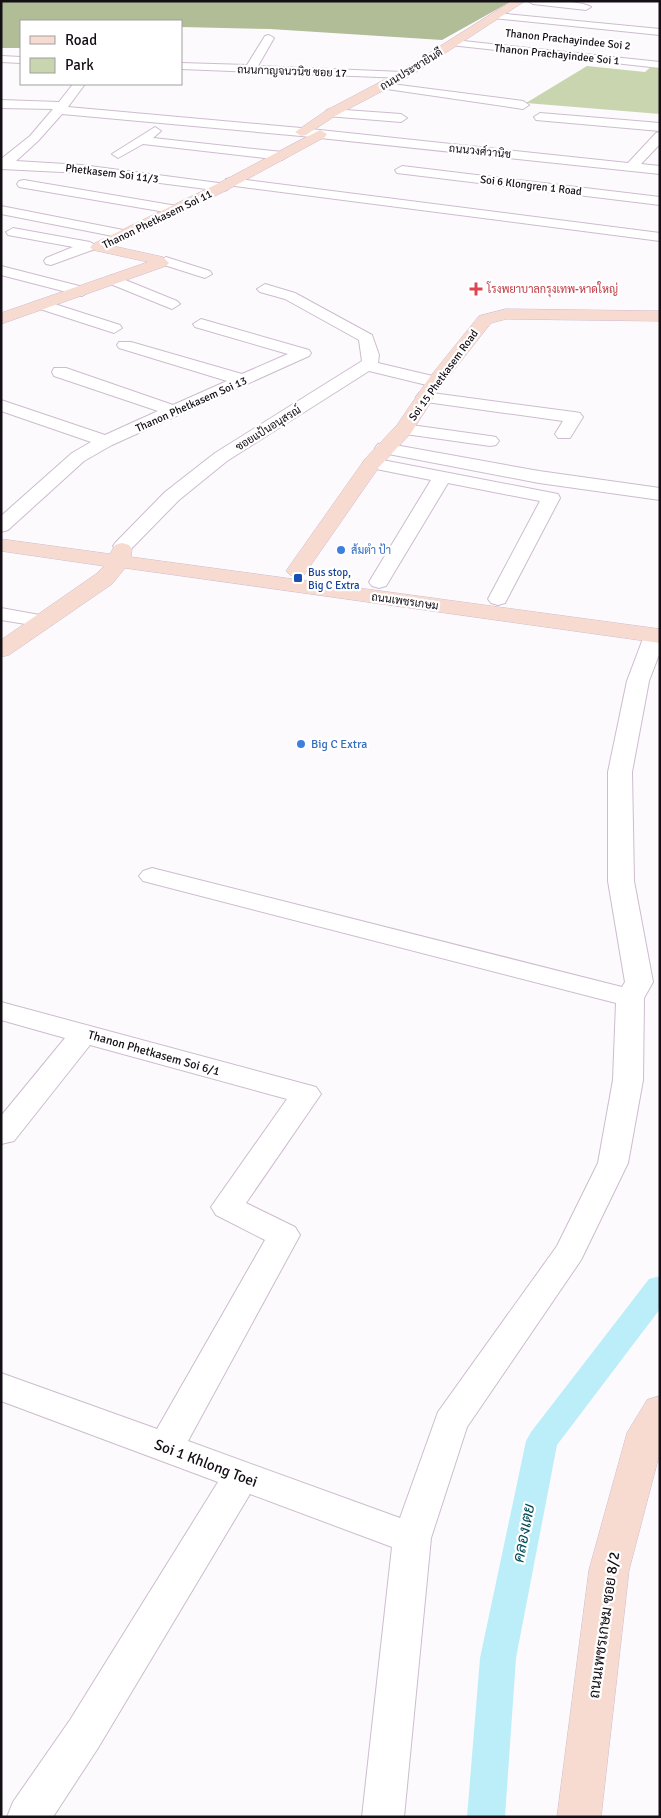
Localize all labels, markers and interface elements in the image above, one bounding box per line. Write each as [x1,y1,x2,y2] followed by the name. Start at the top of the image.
[20,20,182,85] legend
[505,26,631,53] street label: Thanon Prachayindee Soi 2
[65,31,97,49] text: Road
[494,41,620,68] street label: Thanon Prachayindee Soi 1
[377,44,445,93] street label: ถนนประชายินดี
[65,56,94,74] text: Park
[237,63,347,80] street label: ถนนกาญจนวนิช ซอย 17
[448,140,512,161] street label: ถนนวงศ์วานิช
[65,161,159,186] street label: Phetkasem Soi 11/3
[479,173,583,198] street label: Soi 6 Klongren 1 Road
[100,187,214,252] street label: Thanon Phetkasem Soi 11
[486,281,618,298] place label: โรงพยาบาลกรุงเทพ-หาดใหญ่
[469,282,483,296] marker: โรงพยาบาลกรุงเทพ-หาดใหญ่
[406,327,481,423] street label: Soi 15 Phetkasem Road
[134,374,249,435] street label: Thanon Phetkasem Soi 13
[232,401,304,455] street label: ซอยแป้นอนุสรณ์
[351,543,391,557] place label: ส้มตำ ป้า
[335,544,347,556] marker: ส้มตำ ป้า
[308,566,360,592] place label: Bus stop, Big C Extra
[292,572,304,584] marker: Bus stop, Big C Extra
[371,590,439,613] street label: ถนนเพชรเกษม
[311,737,367,752] place label: Big C Extra
[295,738,307,750] marker: Big C Extra
[86,1027,222,1079] street label: Thanon Phetkasem Soi 6/1
[152,1435,260,1491] street label: Soi 1 Khlong Toei
[508,1502,539,1564] water label: คลองเตย
[585,1550,623,1700] street label: ถนนเพชรเกษม ซอย 8/2

